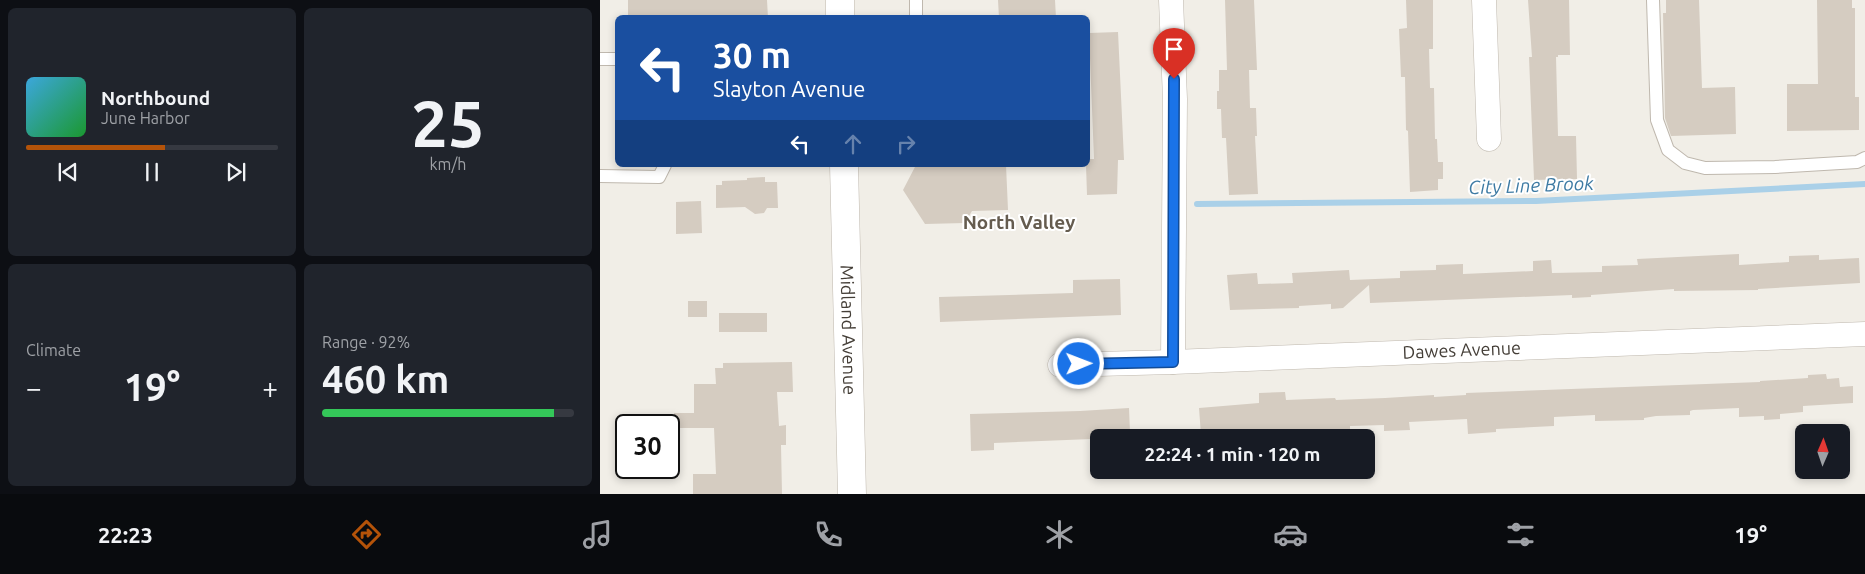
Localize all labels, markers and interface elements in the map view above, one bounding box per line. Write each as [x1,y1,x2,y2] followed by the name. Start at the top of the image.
[1153,28,1195,79] pin
[630,35,695,100] icon: left
[713,35,791,75] text: 30 m
[1160,35,1188,63] icon: arrive
[713,76,865,101] text: Slayton Avenue
[411,86,485,159] text: 25
[101,87,210,109] text: Northbound
[101,109,190,127] text: June Harbor
[786,130,814,158] icon: left
[839,130,867,158] icon: ahead
[892,130,920,158] icon: right
[430,155,466,173] text: km/h
[54,158,82,186] icon: previous
[138,158,166,186] icon: pause
[222,158,250,186] icon: next
[1468,172,1594,198] water label: City Line Brook
[963,211,1075,233] district label: North Valley
[837,265,861,395] street label: Midland Avenue
[322,333,410,351] text: Range · 92%
[1052,337,1104,389] position arrow
[1402,337,1521,362] street label: Dawes Avenue
[26,341,81,359] text: Climate
[322,358,449,400] text: 460 km
[124,366,180,408] text: 19°
[26,372,42,403] text: −
[262,372,278,403] text: +
[615,414,680,479] speed limit sign: 30
[1795,424,1850,479] north arrow
[1795,424,1850,479] map controls
[1145,443,1320,465] text: 22:24 · 1 min · 120 m
[349,517,384,552] icon: directions
[580,517,615,552] icon: music
[811,517,846,552] icon: phone
[1042,517,1077,552] icon: climate
[1273,517,1308,552] icon: car
[1503,517,1538,552] icon: filters
[98,522,153,547] text: 22:23
[1734,522,1767,547] text: 19°

